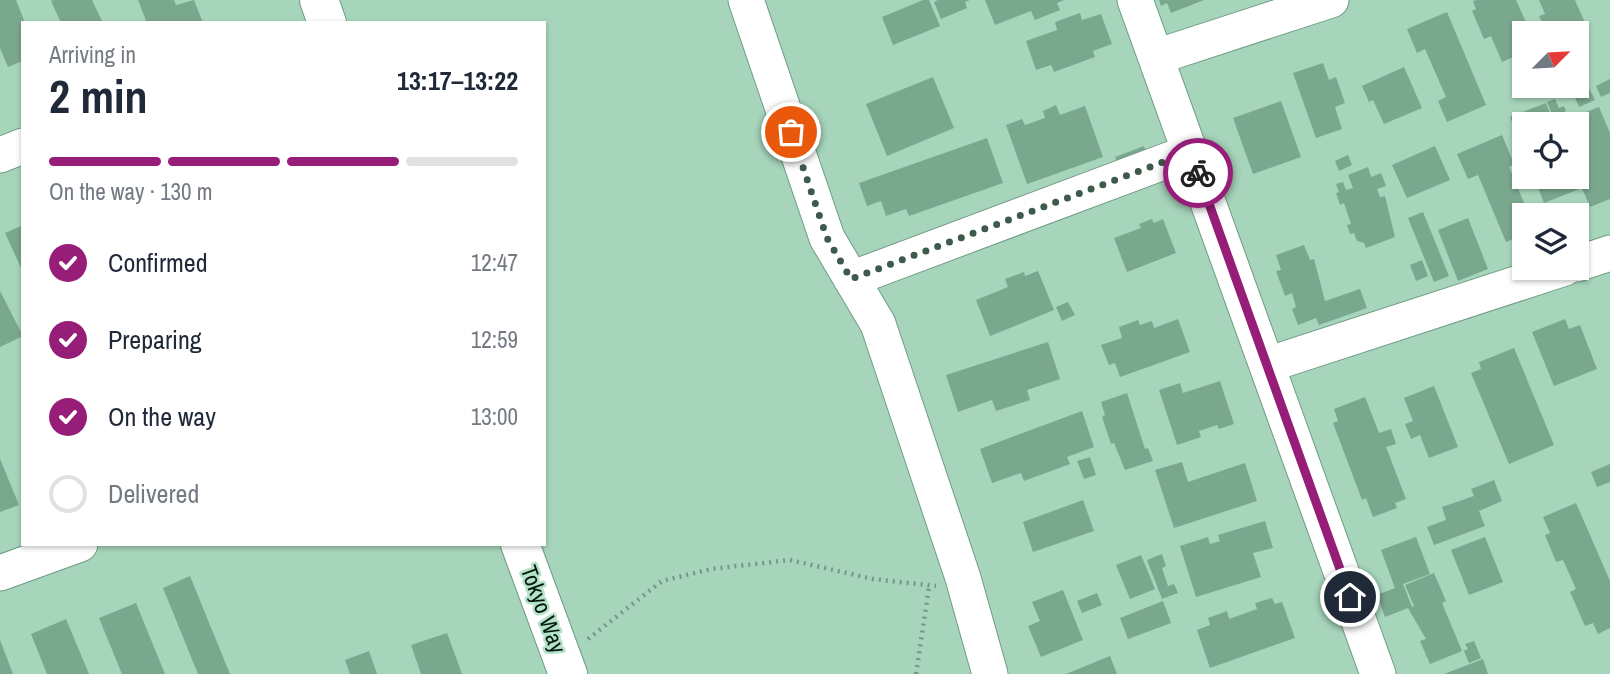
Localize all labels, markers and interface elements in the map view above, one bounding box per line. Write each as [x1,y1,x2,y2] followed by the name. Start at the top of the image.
[1512,21,1589,98] north arrow
[1512,21,1589,280] map controls
[49,39,136,70] text: Arriving in
[397,63,518,98] text: 13:17–13:22
[49,65,148,127] text: 2 min
[761,102,821,162] pin
[1512,112,1589,189] button: locate
[772,113,810,151] icon: bag
[1163,138,1233,208] courier
[1179,154,1217,192] icon: bike
[49,176,213,207] text: On the way · 130 m
[1512,203,1589,280] button: layers
[49,244,87,282] icon: check
[108,245,208,280] text: Confirmed
[471,247,518,278] text: 12:47
[49,321,87,359] icon: check
[108,322,202,357] text: Preparing
[471,324,518,355] text: 12:59
[49,398,87,436] icon: check
[108,399,216,434] text: On the way
[471,401,518,432] text: 13:00
[108,476,199,511] text: Delivered
[514,561,574,658] street label: Tokyo Way
[1320,567,1380,627] pin
[1331,578,1369,616] icon: home

